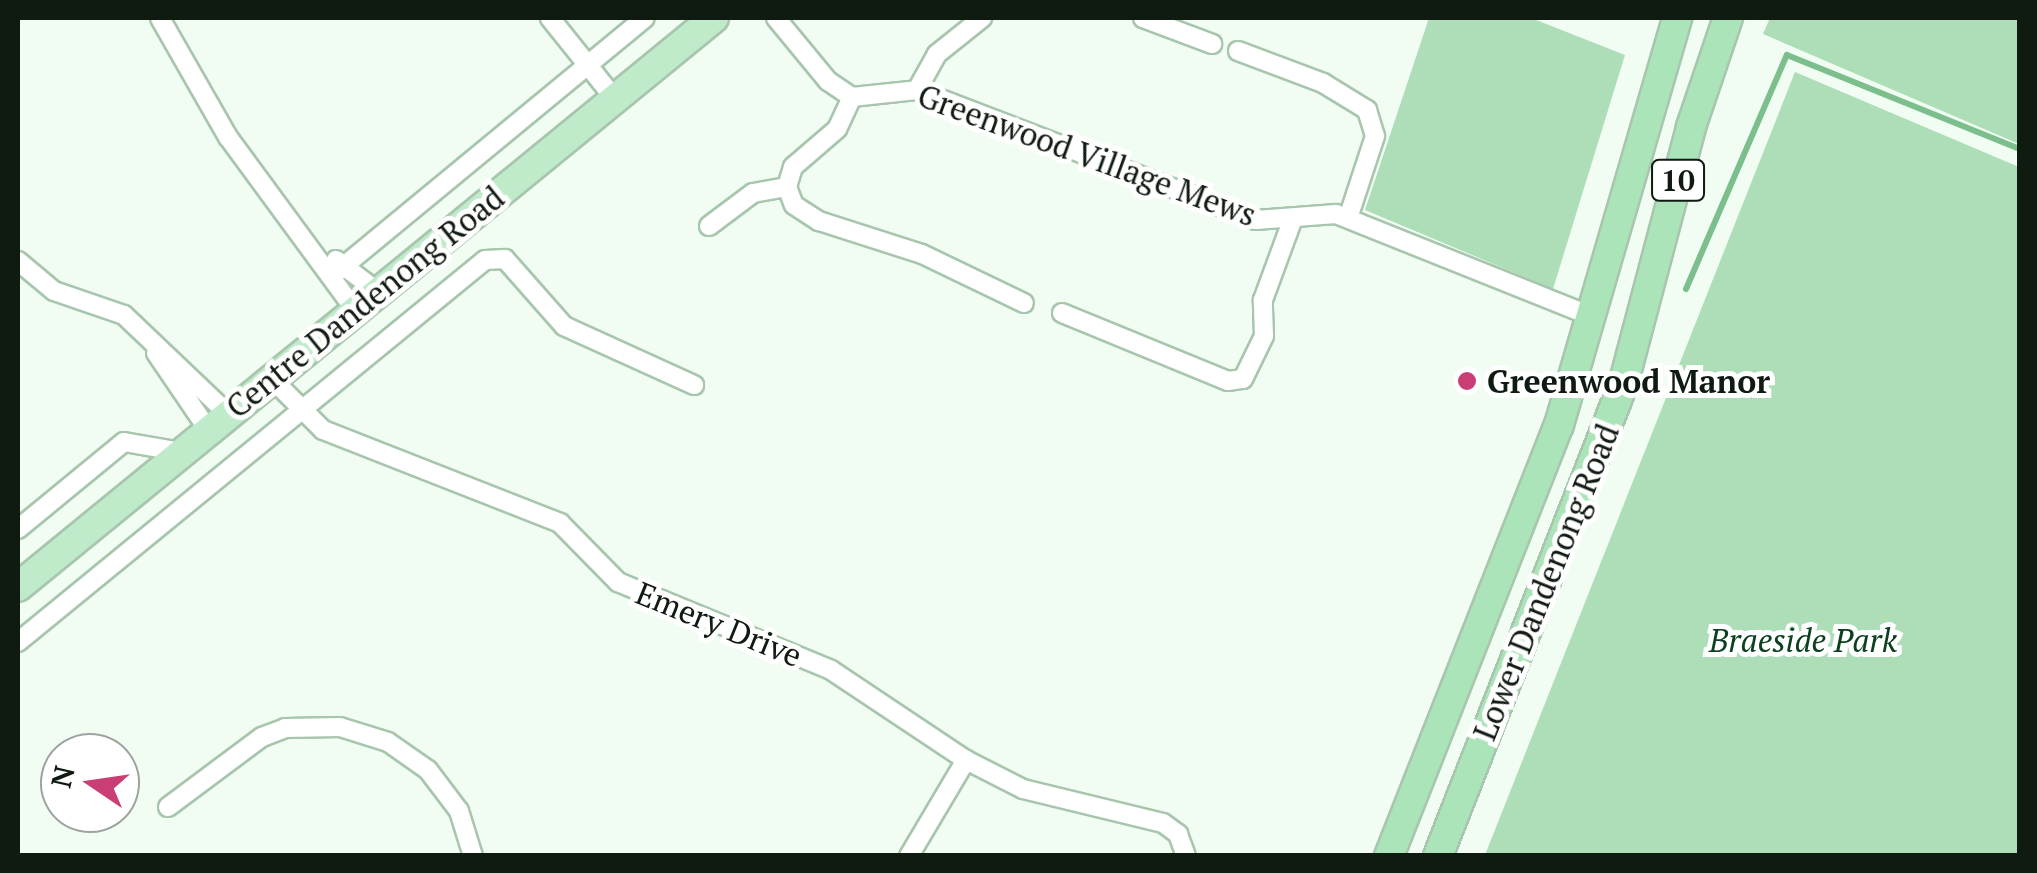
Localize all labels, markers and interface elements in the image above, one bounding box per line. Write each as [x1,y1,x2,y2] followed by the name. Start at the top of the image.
[912,76,1262,234] street label: Greenwood Village Mews
[1650,155,1706,205] road number: 10
[218,178,512,426] street label: Centre Dandenong Road
[1487,362,1770,400] place label: Greenwood Manor
[1456,370,1478,392] marker: Greenwood Manor
[1465,418,1627,746] street label: Lower Dandenong Road
[630,573,808,675] street label: Emery Drive
[1709,621,1897,659] park label: Braeside Park
[40,733,140,833] north arrow
[42,762,83,791] text: N

